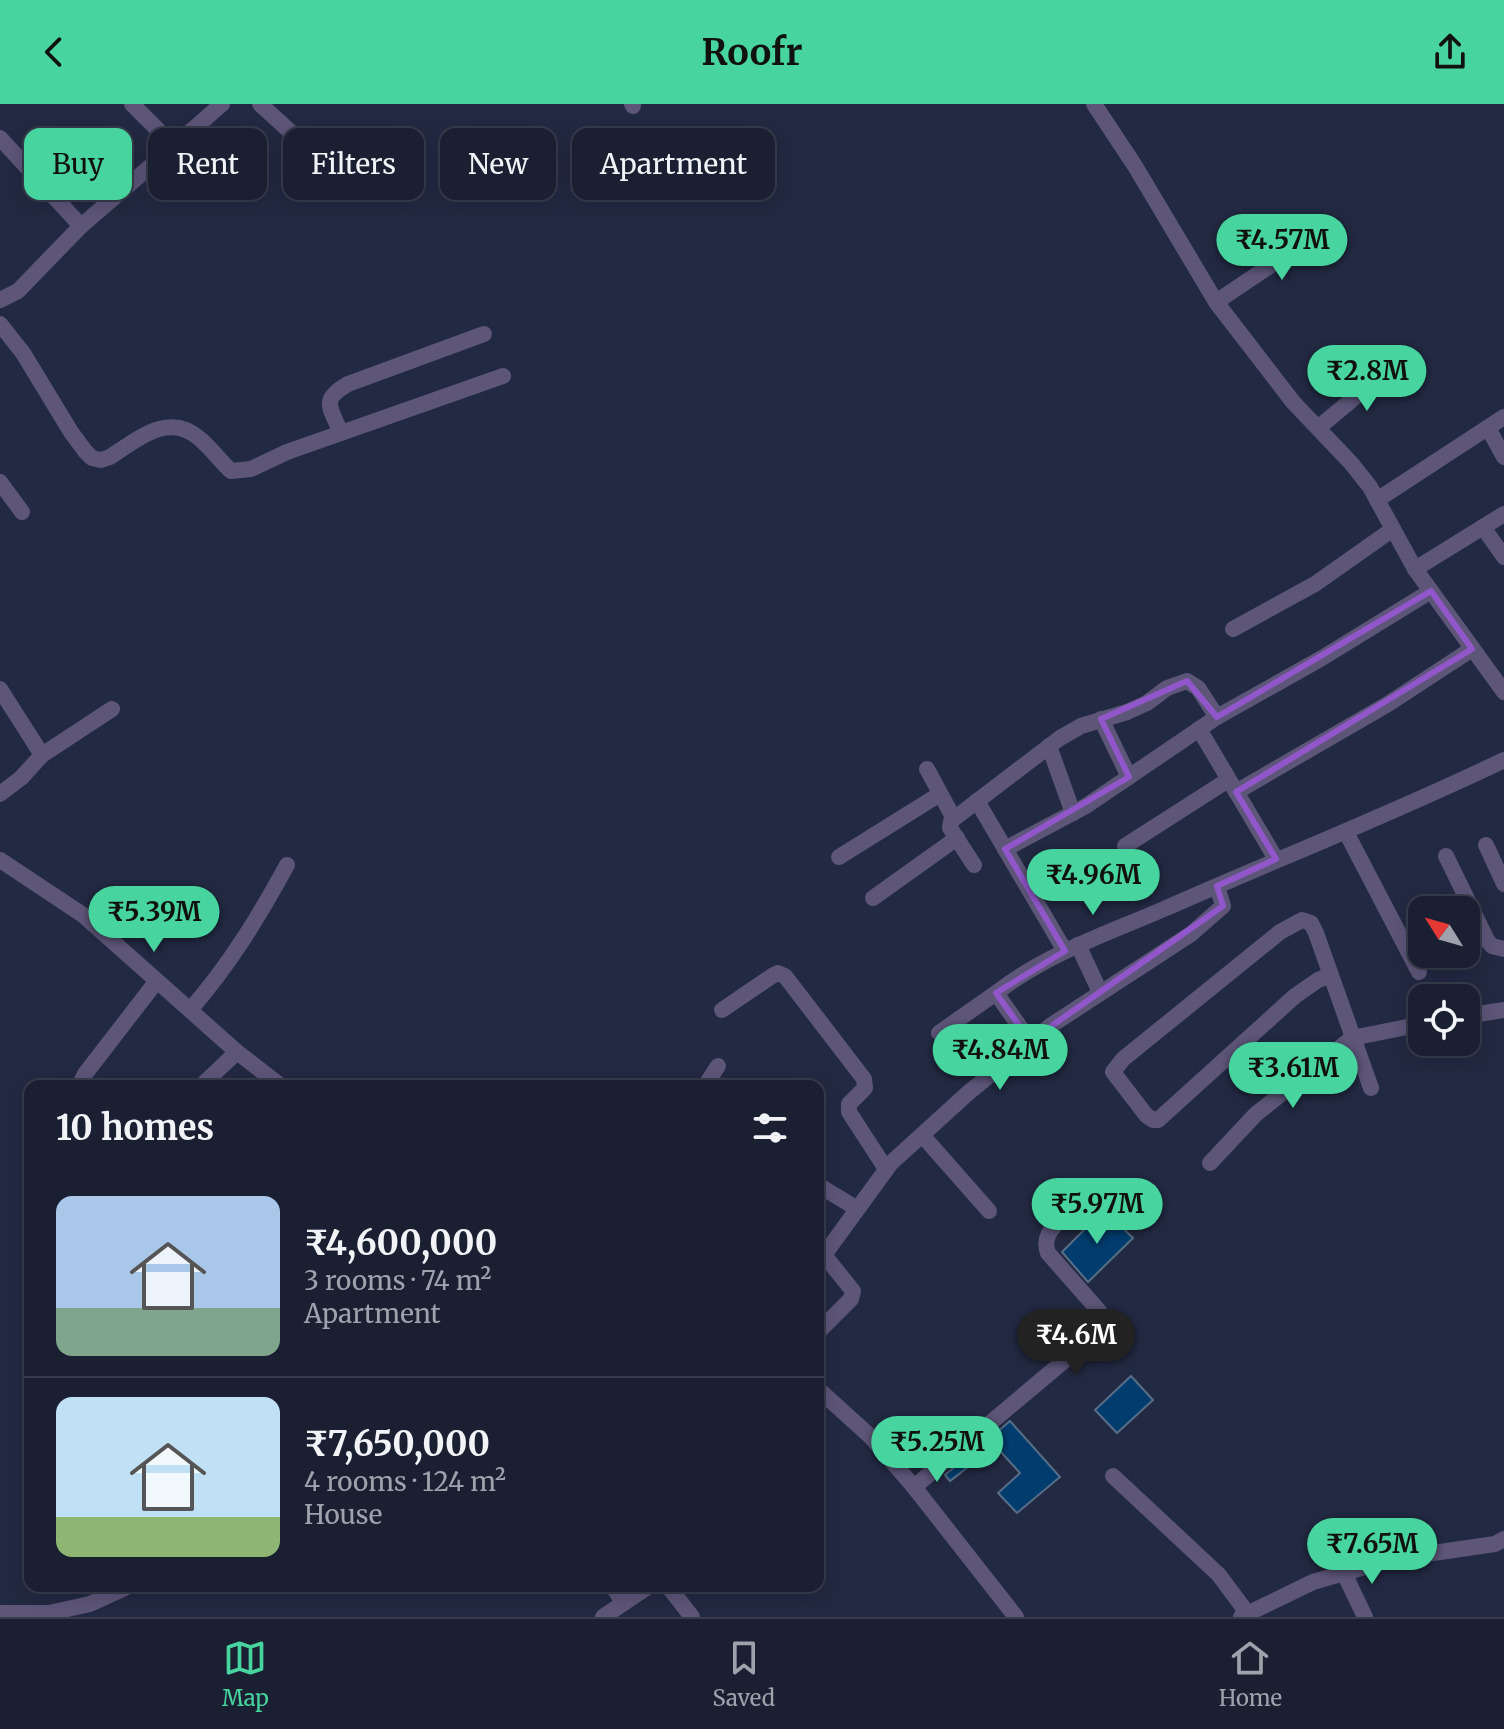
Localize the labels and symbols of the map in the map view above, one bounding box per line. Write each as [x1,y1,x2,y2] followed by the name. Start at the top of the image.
[1217,214,1347,282] pin: ₹4.57M
[1311,345,1423,413] pin: ₹2.8M
[1028,849,1158,917] pin: ₹4.96M
[89,886,219,954] pin: ₹5.39M
[1408,896,1480,968] north arrow
[935,1024,1065,1092] pin: ₹4.84M
[1228,1042,1358,1110] pin: ₹3.61M
[1032,1178,1162,1246] pin: ₹5.97M
[1020,1309,1132,1377] pin: ₹4.6M
[872,1416,1002,1484] pin: ₹5.25M
[1307,1518,1437,1586] pin: ₹7.65M

